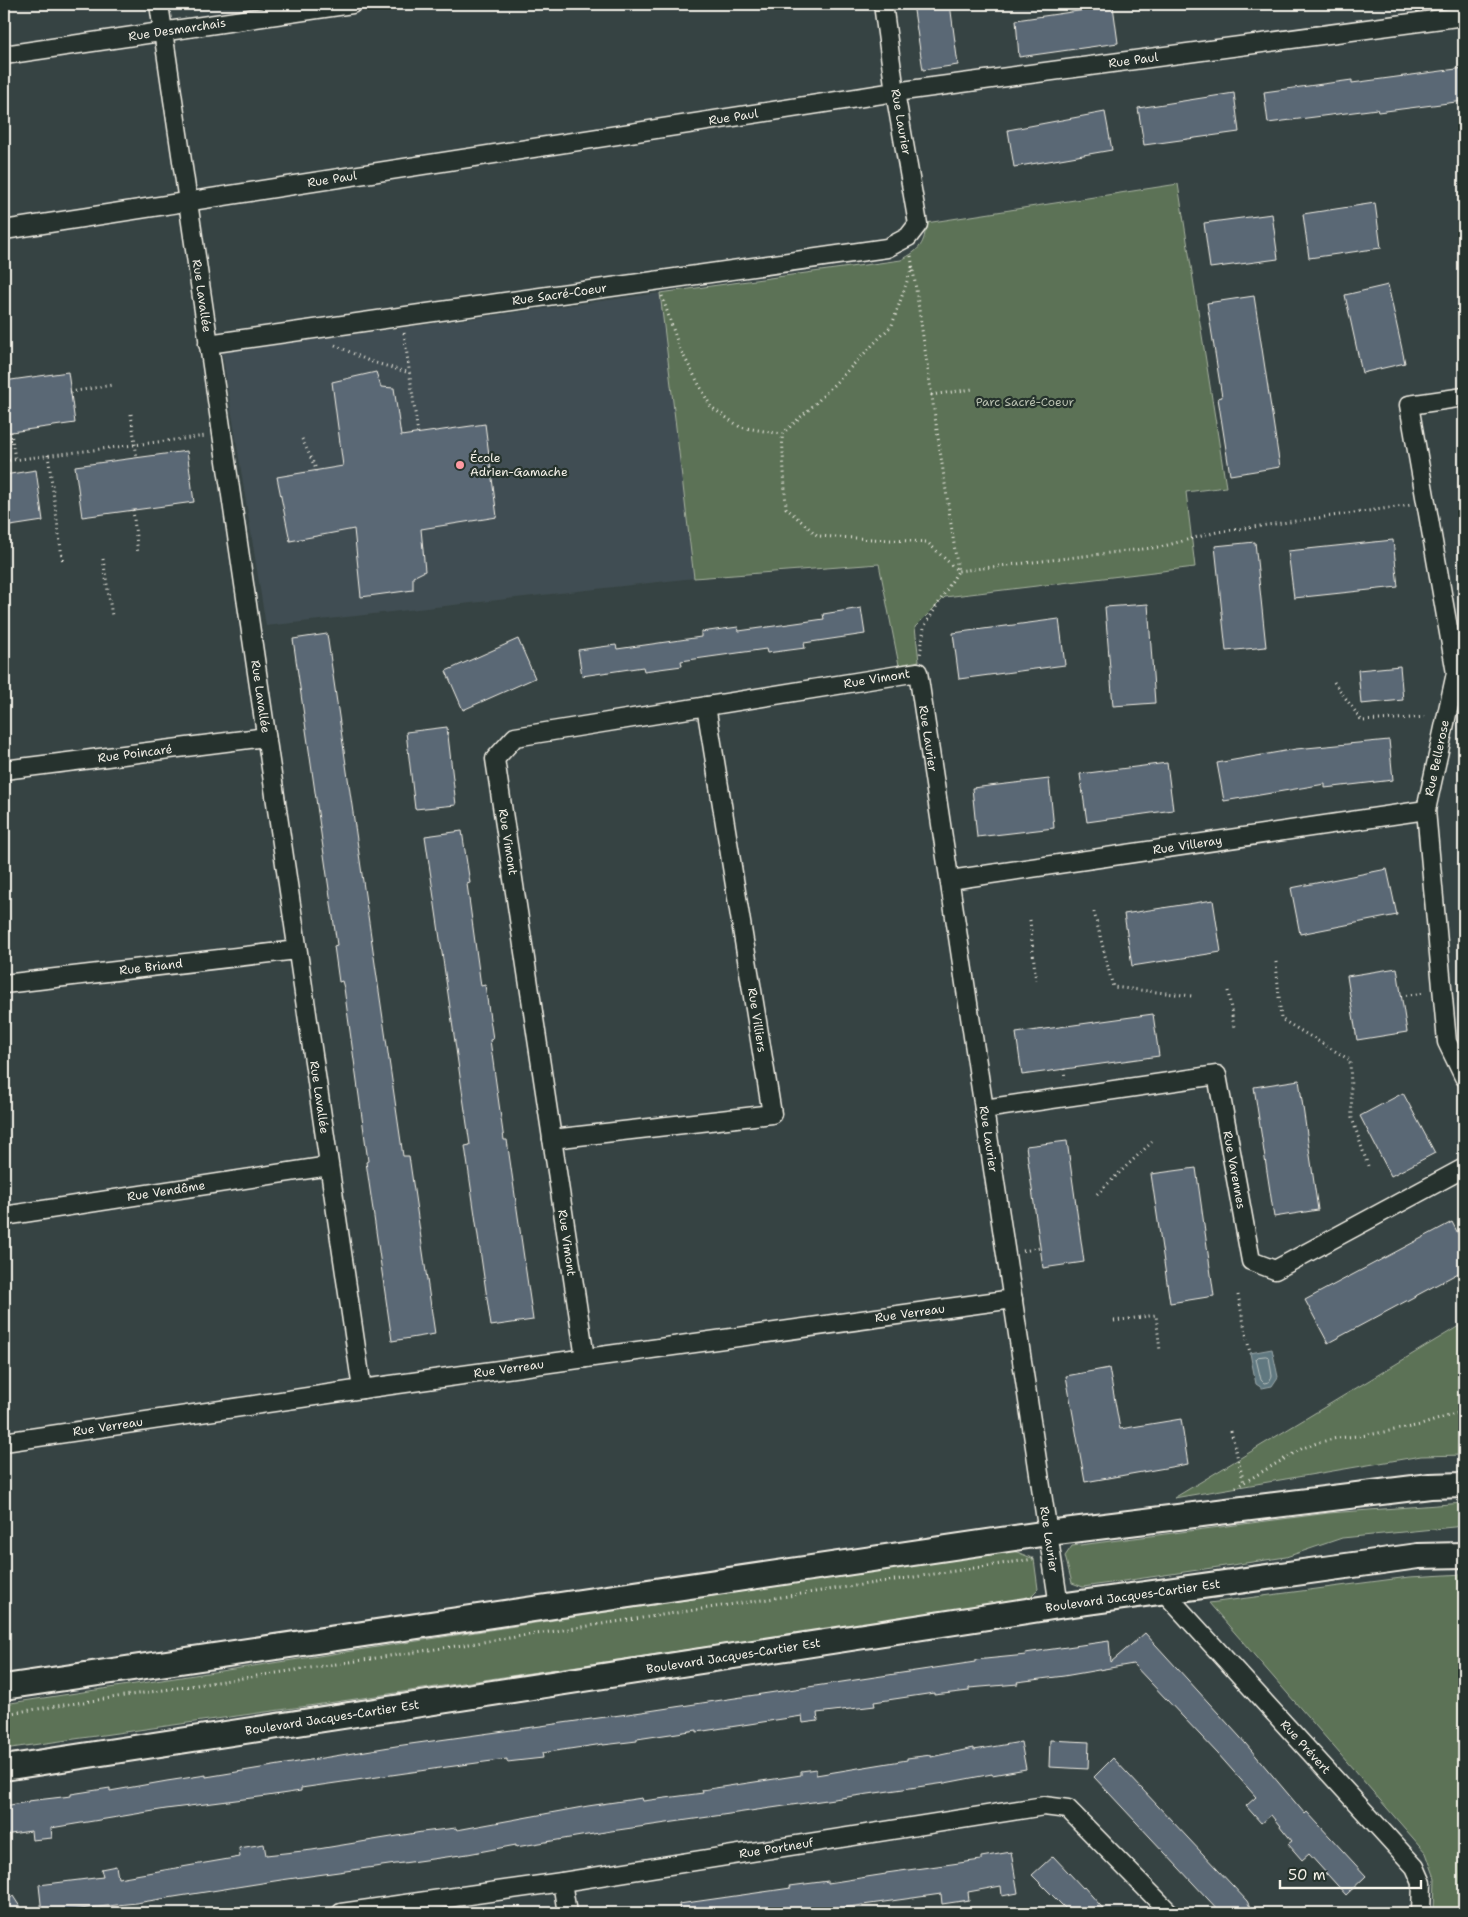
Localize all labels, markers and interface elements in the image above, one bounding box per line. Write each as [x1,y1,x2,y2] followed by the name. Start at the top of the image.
[127,15,227,45] street label: Rue Desmarchais
[1107,49,1160,71] street label: Rue Paul
[887,88,915,157] street label: Rue Laurier
[707,105,760,129] street label: Rue Paul
[306,167,358,191] street label: Rue Paul
[189,258,215,334] street label: Rue Lavallée
[511,280,608,309] street label: Rue Sacré-Coeur
[976,394,1075,410] park label: Parc Sacré-Coeur
[470,450,568,480] place label: École Adrien-Gamache
[454,459,466,471] marker: École Adrien-Gamache
[247,659,274,734] street label: Rue Lavallée
[842,665,911,692] street label: Rue Vimont
[915,704,941,773] street label: Rue Laurier
[1421,718,1453,798] street label: Rue Bellerose
[97,741,173,766] street label: Rue Poincaré
[495,808,521,876] street label: Rue Vimont
[1152,832,1223,858] street label: Rue Villeray
[118,955,184,979] street label: Rue Briand
[744,987,770,1053] street label: Rue Villiers
[306,1060,333,1135] street label: Rue Lavallée
[976,1105,1001,1174] street label: Rue Laurier
[1219,1130,1249,1210] street label: Rue Varennes
[126,1177,206,1205] street label: Rue Vendôme
[554,1209,580,1277] street label: Rue Vimont
[874,1300,946,1326] street label: Rue Verreau
[473,1356,545,1381] street label: Rue Verreau
[72,1414,144,1440] street label: Rue Verreau
[1036,1505,1062,1574] street label: Rue Laurier
[1045,1576,1221,1616] street label: Boulevard Jacques-Cartier Est
[645,1635,822,1677] street label: Boulevard Jacques-Cartier Est
[244,1696,420,1739] street label: Boulevard Jacques-Cartier Est
[1277,1717,1334,1777] street label: Rue Prévert
[738,1834,815,1862] street label: Rue Portneuf
[1280,1857,1422,1889] scale bar
[1288,1865,1326,1885] text: 50 m

